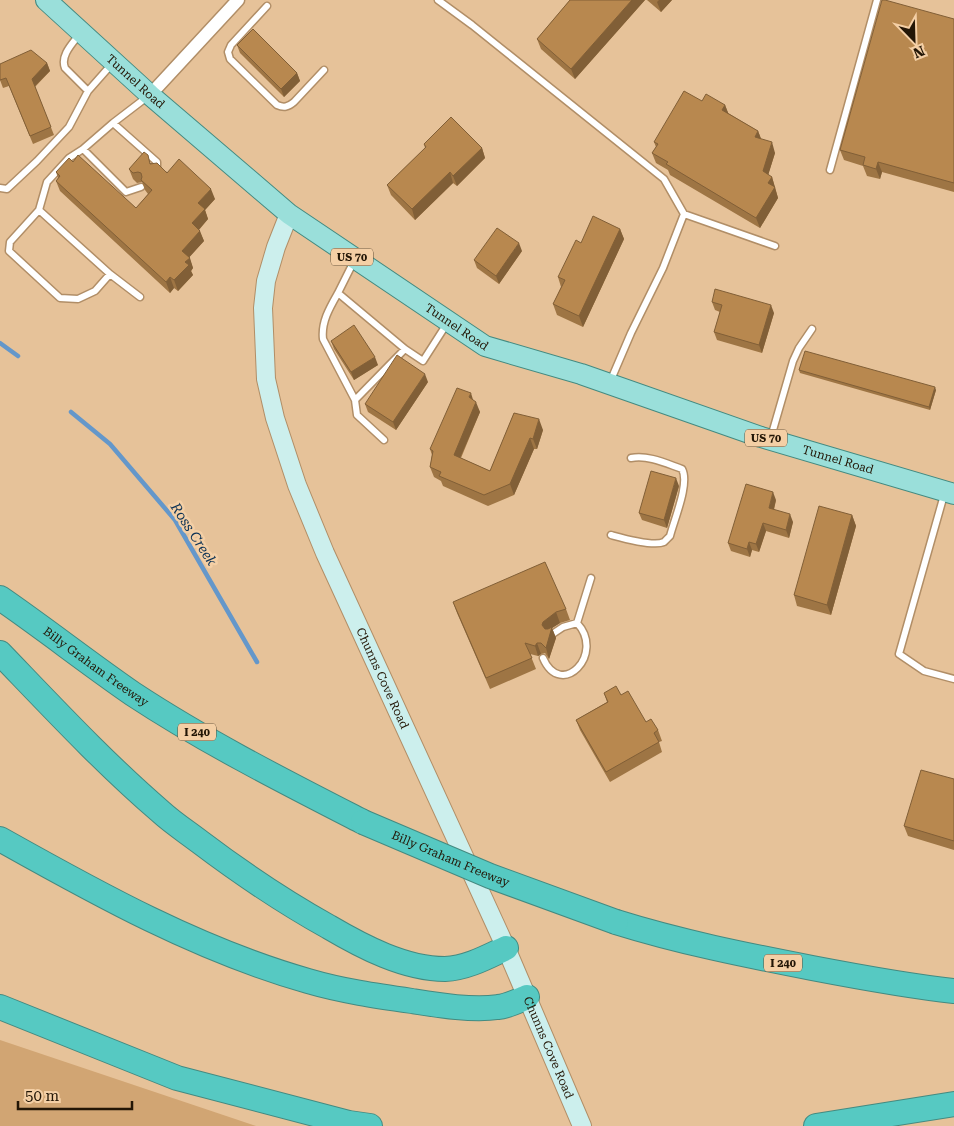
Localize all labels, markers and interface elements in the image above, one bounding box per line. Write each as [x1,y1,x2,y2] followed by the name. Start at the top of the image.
[889,15,939,65] north arrow
[911,42,927,62] text: N
[103,52,168,112] street label: Tunnel Road
[331,248,373,266] road number: US 70
[422,301,491,353] street label: Tunnel Road
[745,429,787,446] road number: US 70
[801,443,875,477] street label: Tunnel Road
[167,499,220,569] water label: Ross Creek
[40,624,152,710] street label: Billy Graham Freeway
[353,625,412,731] street label: Chunns Cove Road
[178,724,216,740] road number: I 240
[389,828,512,890] street label: Billy Graham Freeway
[764,954,802,971] road number: I 240
[521,994,577,1101] street label: Chunns Cove Road
[18,1078,131,1110] scale bar
[25,1087,60,1105] text: 50 m

